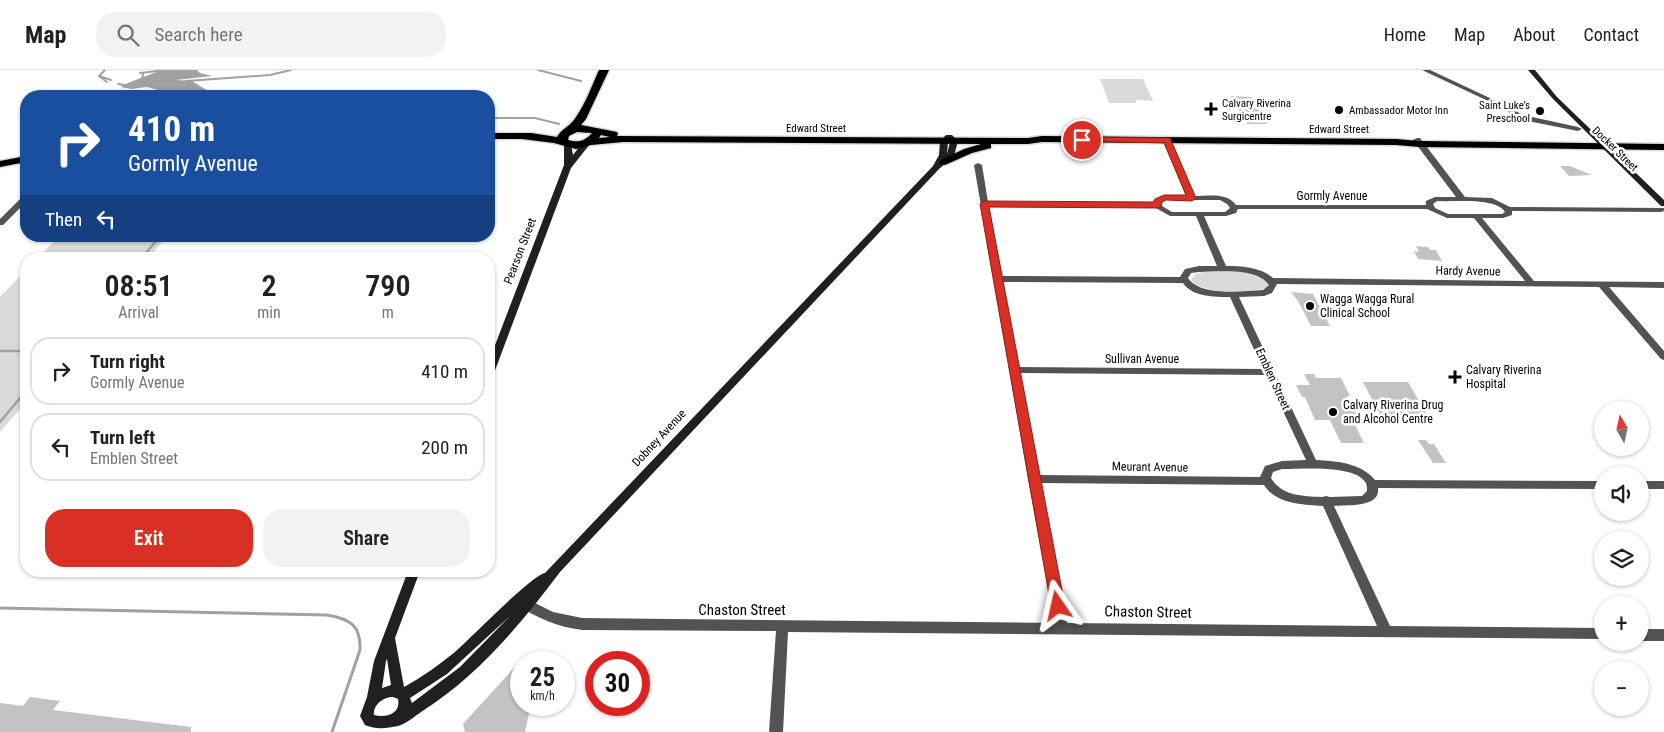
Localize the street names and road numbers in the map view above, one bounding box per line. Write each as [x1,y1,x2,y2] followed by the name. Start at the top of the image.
[786,122,846,135] street label: Edward Street
[1309,123,1369,136] street label: Edward Street
[1589,124,1641,174] street label: Docker Street
[1297,189,1368,203] street label: Gormly Avenue
[501,216,539,286] street label: Pearson Street
[1435,263,1501,279] street label: Hardy Avenue
[1253,346,1293,412] street label: Emblen Street
[1105,352,1179,366] street label: Sullivan Avenue
[629,406,689,469] street label: Dobney Avenue
[1112,459,1189,475] street label: Meurant Avenue
[698,601,786,619] street label: Chaston Street
[1104,602,1192,622] street label: Chaston Street

